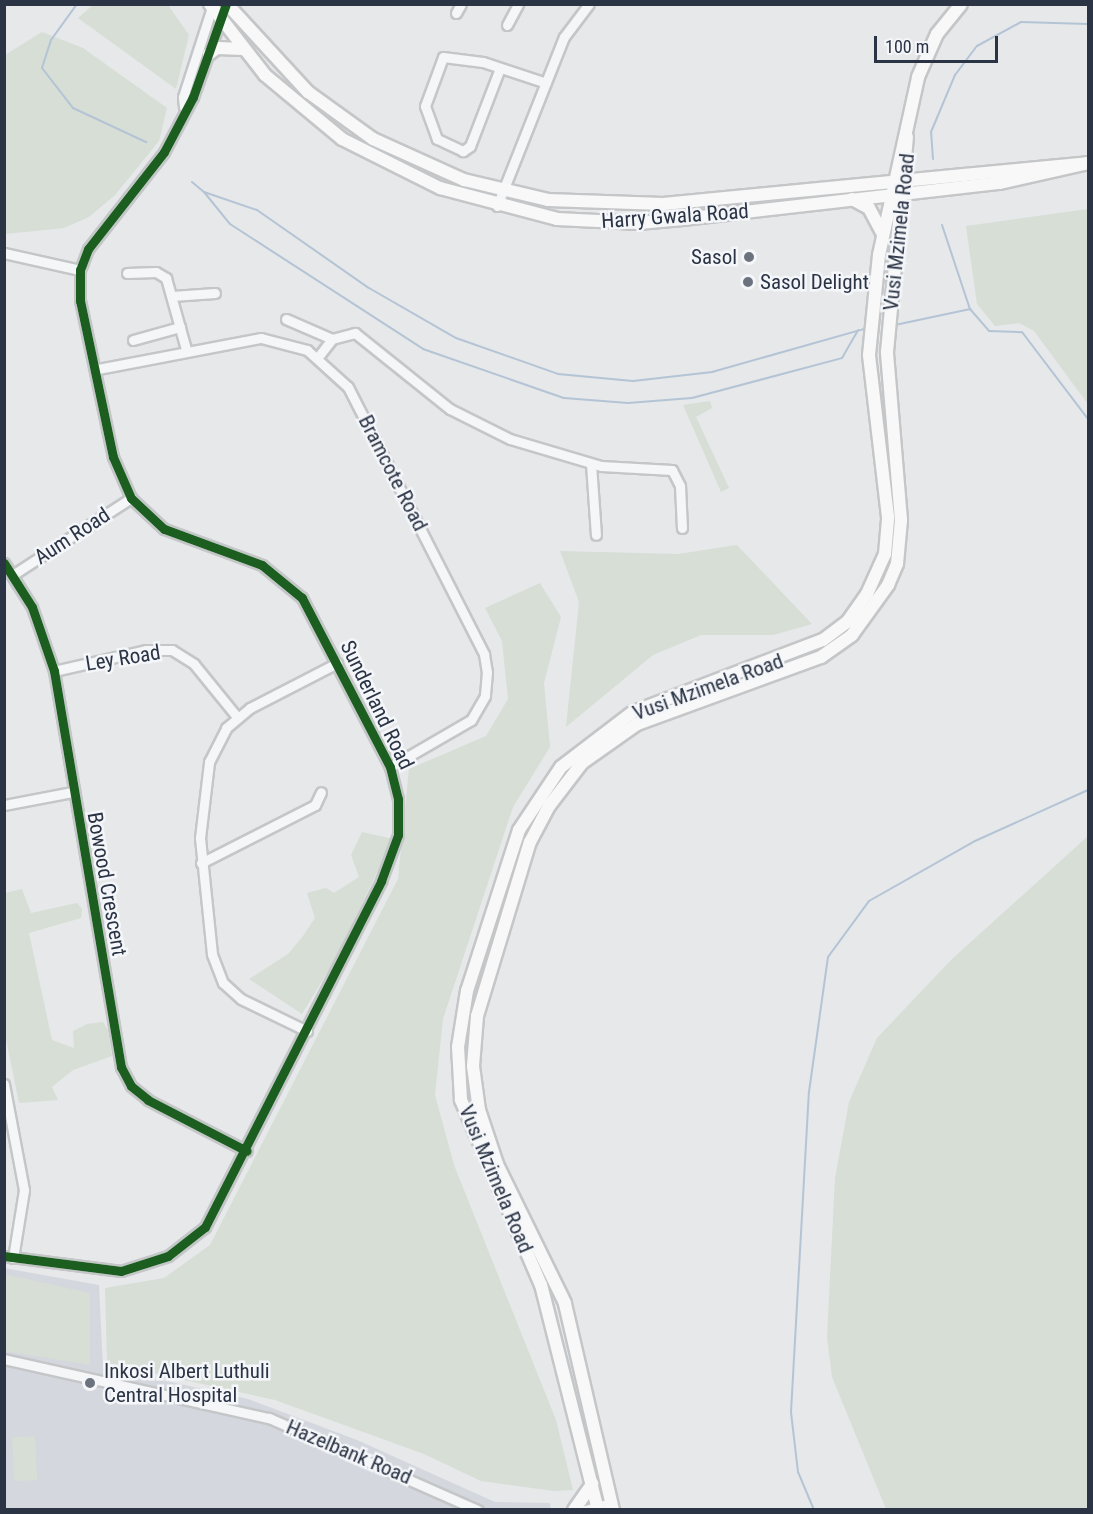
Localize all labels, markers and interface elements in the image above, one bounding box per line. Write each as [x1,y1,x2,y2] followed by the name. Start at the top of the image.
[877,24,1002,62] scale bar
[885,36,929,57] text: 100 m
[878,152,920,312] street label: Vusi Mzimela Road
[600,198,750,234] street label: Harry Gwala Road
[691,244,737,270] place label: Sasol
[742,250,756,264] marker: Sasol
[760,269,869,295] place label: Sasol Delight
[741,275,755,289] marker: Sasol Delight
[353,411,433,535] street label: Bramcote Road
[30,502,114,570] street label: Aum Road
[335,636,419,774] street label: Sunderland Road
[84,640,162,676] street label: Ley Road
[629,648,787,726] street label: Vusi Mzimela Road
[82,810,132,958] street label: Bowood Crescent
[453,1101,539,1257] street label: Vusi Mzimela Road
[104,1358,270,1408] place label: Inkosi Albert Luthuli Central Hospital
[81,1374,99,1392] marker: Inkosi Albert Luthuli Central Hospital
[282,1414,416,1490] street label: Hazelbank Road

